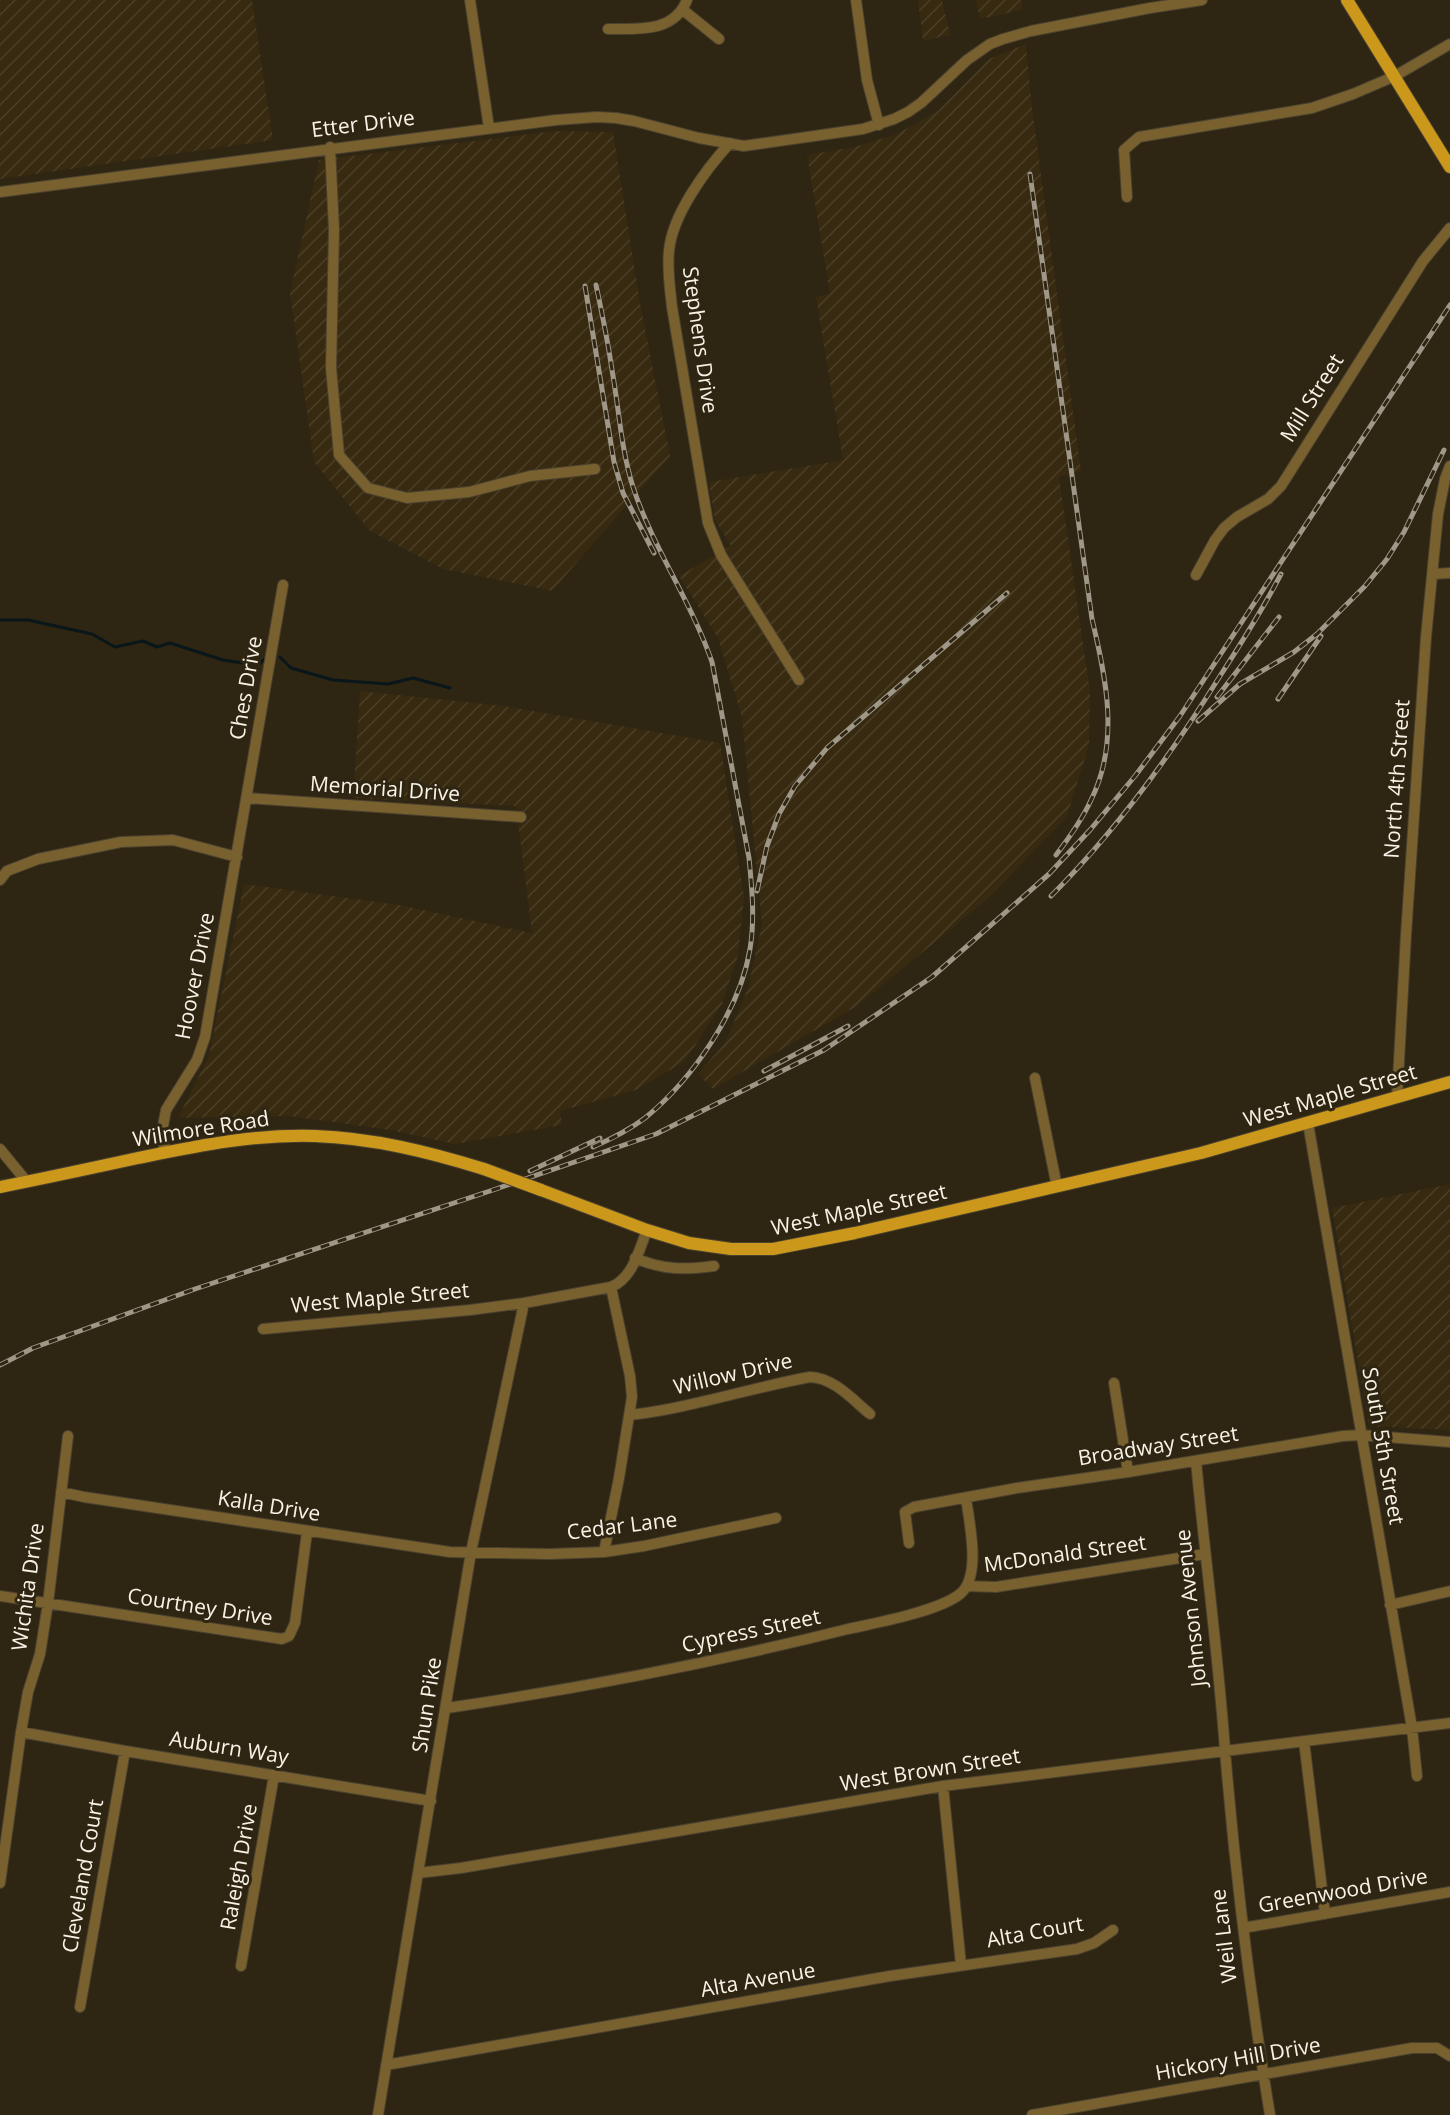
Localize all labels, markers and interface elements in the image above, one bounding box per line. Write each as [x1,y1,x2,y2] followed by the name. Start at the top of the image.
[310,103,416,143] street label: Etter Drive
[677,265,725,415] street label: Stephens Drive
[1273,348,1349,447] street label: Mill Street
[222,634,268,742] street label: Ches Drive
[1376,698,1416,859] street label: North 4th Street
[309,769,461,807] street label: Memorial Drive
[168,910,220,1042] street label: Hoover Drive
[1240,1057,1419,1133] street label: West Maple Street
[130,1103,271,1153] street label: Wilmore Road
[768,1177,949,1241] street label: West Maple Street
[290,1275,470,1319] street label: West Maple Street
[671,1346,795,1400] street label: Willow Drive
[1356,1365,1412,1527] street label: South 5th Street
[1076,1419,1240,1472] street label: Broadway Street
[216,1483,323,1527] street label: Kalla Drive
[565,1504,679,1546] street label: Cedar Lane
[4,1521,50,1653] street label: Wichita Drive
[982,1528,1148,1578] street label: McDonald Street
[1168,1528,1212,1690] street label: Johnson Avenue
[125,1581,275,1631] street label: Courtney Drive
[679,1602,823,1658] street label: Cypress Street
[405,1655,447,1755] street label: Shun Pike
[168,1724,291,1770] street label: Auburn Way
[838,1741,1022,1797] street label: West Brown Street
[55,1797,109,1955] street label: Cleveland Court
[213,1801,263,1932] street label: Raleigh Drive
[1256,1861,1430,1919] street label: Greenwood Drive
[1203,1887,1243,1985] street label: Weil Lane
[984,1909,1086,1953] street label: Alta Court
[698,1955,818,2003] street label: Alta Avenue
[1153,2030,1323,2086] street label: Hickory Hill Drive

